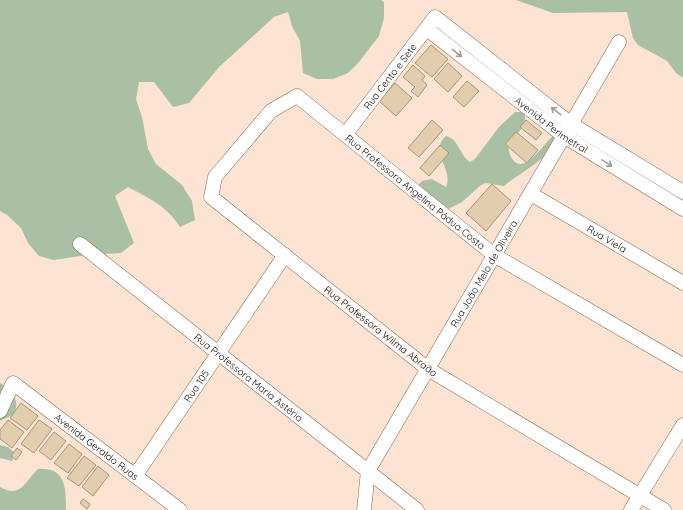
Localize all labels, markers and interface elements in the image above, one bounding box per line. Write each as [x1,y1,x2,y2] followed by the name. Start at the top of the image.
[361,40,420,112] street label: Rua Cento e Sete
[452,49,463,57] one-way arrow
[512,94,590,156] street label: Avenida Perimetral
[550,107,561,116] one-way arrow
[343,132,488,252] street label: Rua Professora Angelina Pádua Costa
[601,159,612,167] one-way arrow
[448,218,520,330] street label: Rua João Melo de Oliveira
[584,222,629,256] street label: Rua Viela
[322,283,440,380] street label: Rua Professora Wilma Abraão
[191,331,305,425] street label: Rua Professora Maria Astéria
[181,367,212,405] street label: Rua 105
[52,411,141,483] street label: Avenida Geraldo Ruas

